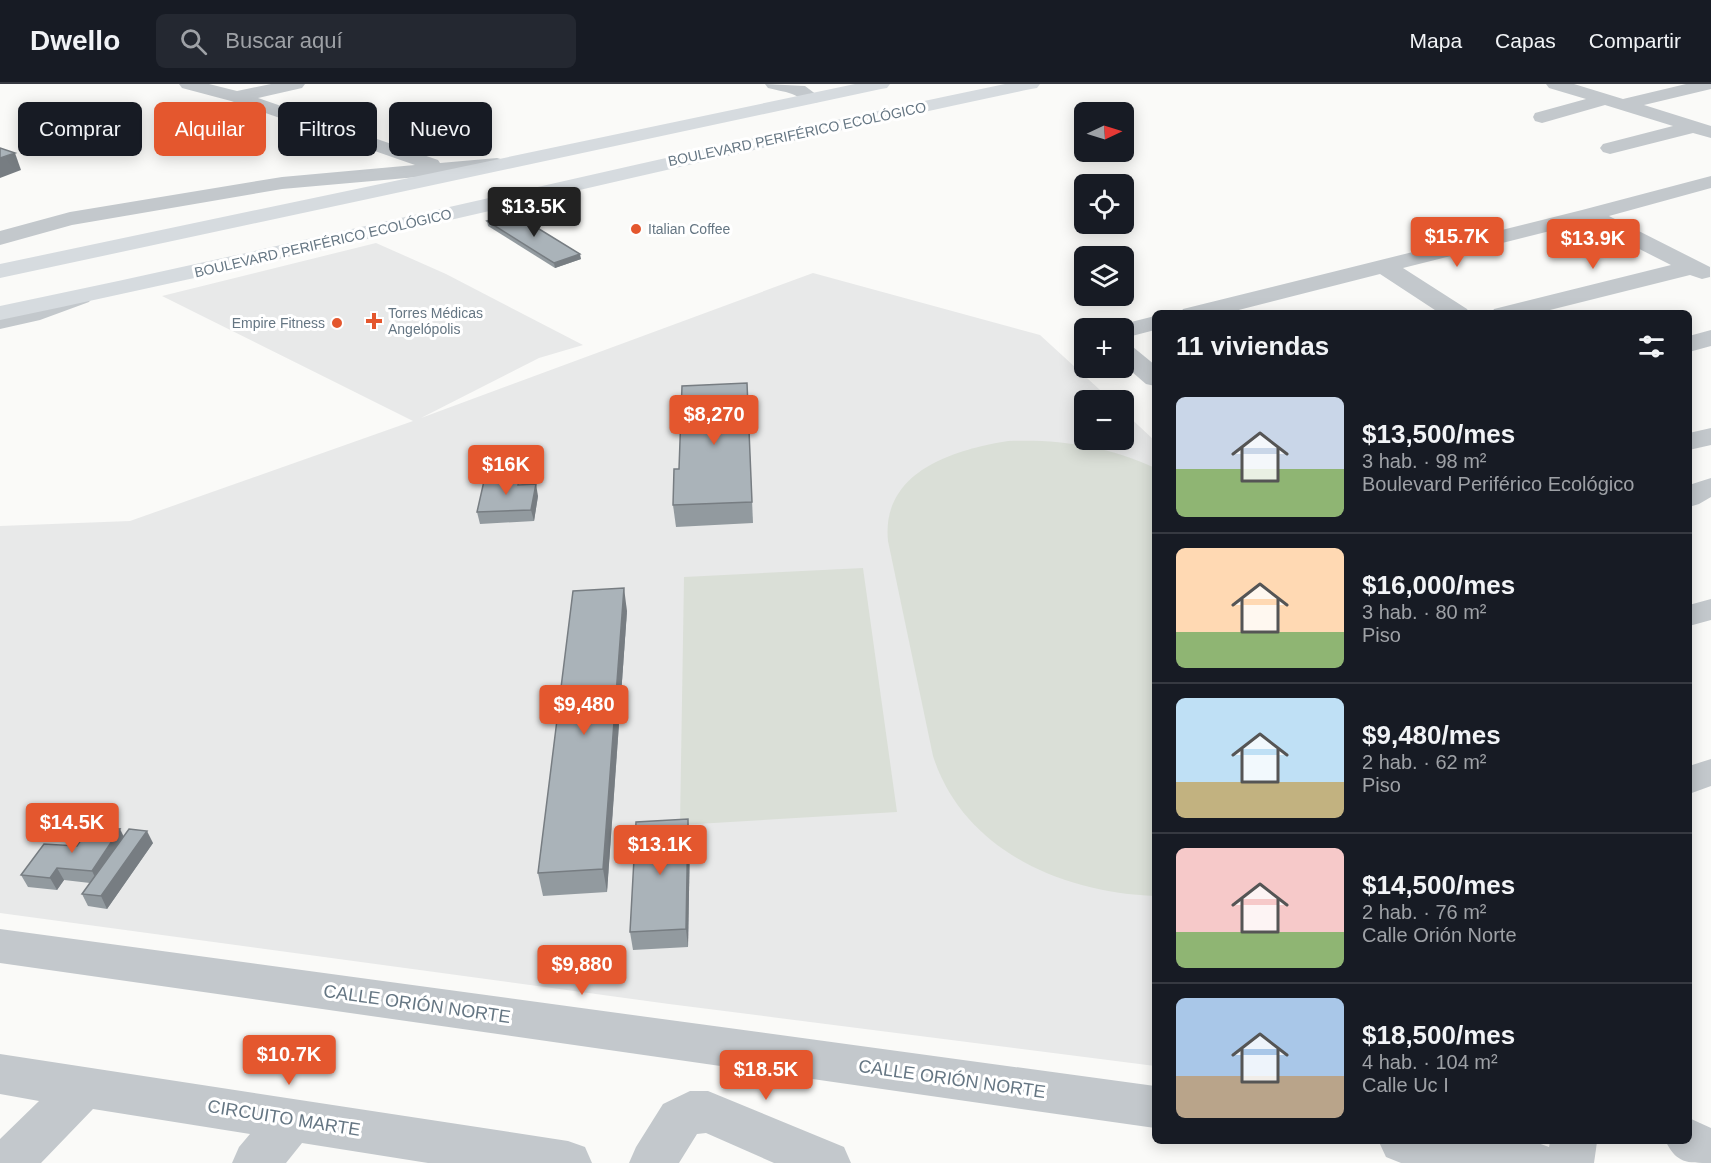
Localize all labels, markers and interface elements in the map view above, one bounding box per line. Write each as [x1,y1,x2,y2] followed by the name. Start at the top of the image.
[156,14,576,68] search box
[30,25,120,56] text: Dwello
[177,25,210,58] icon: search
[225,28,343,53] text: Buscar aquí
[1410,29,1462,52] text: Mapa
[1495,29,1556,52] text: Capas
[1589,29,1681,52] text: Compartir
[666,99,928,169] street label: BOULEVARD PERIFÉRICO ECOLÓGICO
[18,102,142,156] chip: Comprar
[154,102,266,156] chip: Alquilar
[278,102,377,156] chip: Filtros
[389,102,492,156] chip: Nuevo
[1074,102,1134,162] north arrow
[1074,102,1134,450] map controls
[1074,174,1134,234] button: locate
[485,187,583,238] pin: $13.5K
[502,195,566,217] text: $13.5K
[193,206,453,280] street label: BOULEVARD PERIFÉRICO ECOLÓGICO
[1408,217,1506,268] pin: $15.7K
[1544,219,1642,270] pin: $13.9K
[648,221,730,237] place label: Italian Coffee
[629,222,643,236] marker: Italian Coffee
[1425,225,1489,247] text: $15.7K
[1561,227,1625,249] text: $13.9K
[1074,246,1134,306] button: layers
[388,305,483,337] place label: Torres Médicas Angelópolis
[365,312,383,330] marker: Torres Médicas Angelópolis
[232,315,325,331] place label: Empire Fitness
[330,316,344,330] marker: Empire Fitness
[1074,318,1134,378] button: +
[1635,330,1668,363] icon: filters
[1176,331,1329,361] text: 11 viviendas
[1074,390,1134,450] button: −
[665,395,763,446] pin: $8,270
[683,403,745,425] text: $8,270
[1362,419,1515,449] text: $13,500/mes
[1224,421,1296,493] icon: home
[470,445,542,496] pin: $16K
[1362,450,1487,472] text: 3 hab. · 98 m²
[482,453,530,475] text: $16K
[1362,473,1634,495] text: Boulevard Periférico Ecológico
[1362,570,1515,600] text: $16,000/mes
[1224,572,1296,644] icon: home
[1362,601,1487,623] text: 3 hab. · 80 m²
[1362,624,1401,646] text: Piso
[535,685,633,736] pin: $9,480
[553,693,615,715] text: $9,480
[1362,720,1501,750] text: $9,480/mes
[1224,722,1296,794] icon: home
[1362,751,1487,773] text: 2 hab. · 62 m²
[1362,774,1401,796] text: Piso
[23,803,121,854] pin: $14.5K
[40,811,104,833] text: $14.5K
[611,825,709,876] pin: $13.1K
[628,833,692,855] text: $13.1K
[1362,870,1515,900] text: $14,500/mes
[1224,872,1296,944] icon: home
[1362,901,1487,923] text: 2 hab. · 76 m²
[1362,924,1517,946] text: Calle Orión Norte
[533,945,631,996] pin: $9,880
[551,953,613,975] text: $9,880
[322,980,512,1027] street label: CALLE ORIÓN NORTE
[1362,1020,1515,1050] text: $18,500/mes
[1224,1022,1296,1094] icon: home
[240,1035,338,1086] pin: $10.7K
[257,1043,321,1065] text: $10.7K
[717,1050,815,1101] pin: $18.5K
[1362,1051,1498,1073] text: 4 hab. · 104 m²
[857,1055,1047,1102] street label: CALLE ORIÓN NORTE
[734,1058,798,1080] text: $18.5K
[1362,1074,1449,1096] text: Calle Uc I
[206,1096,362,1140] street label: CIRCUITO MARTE

